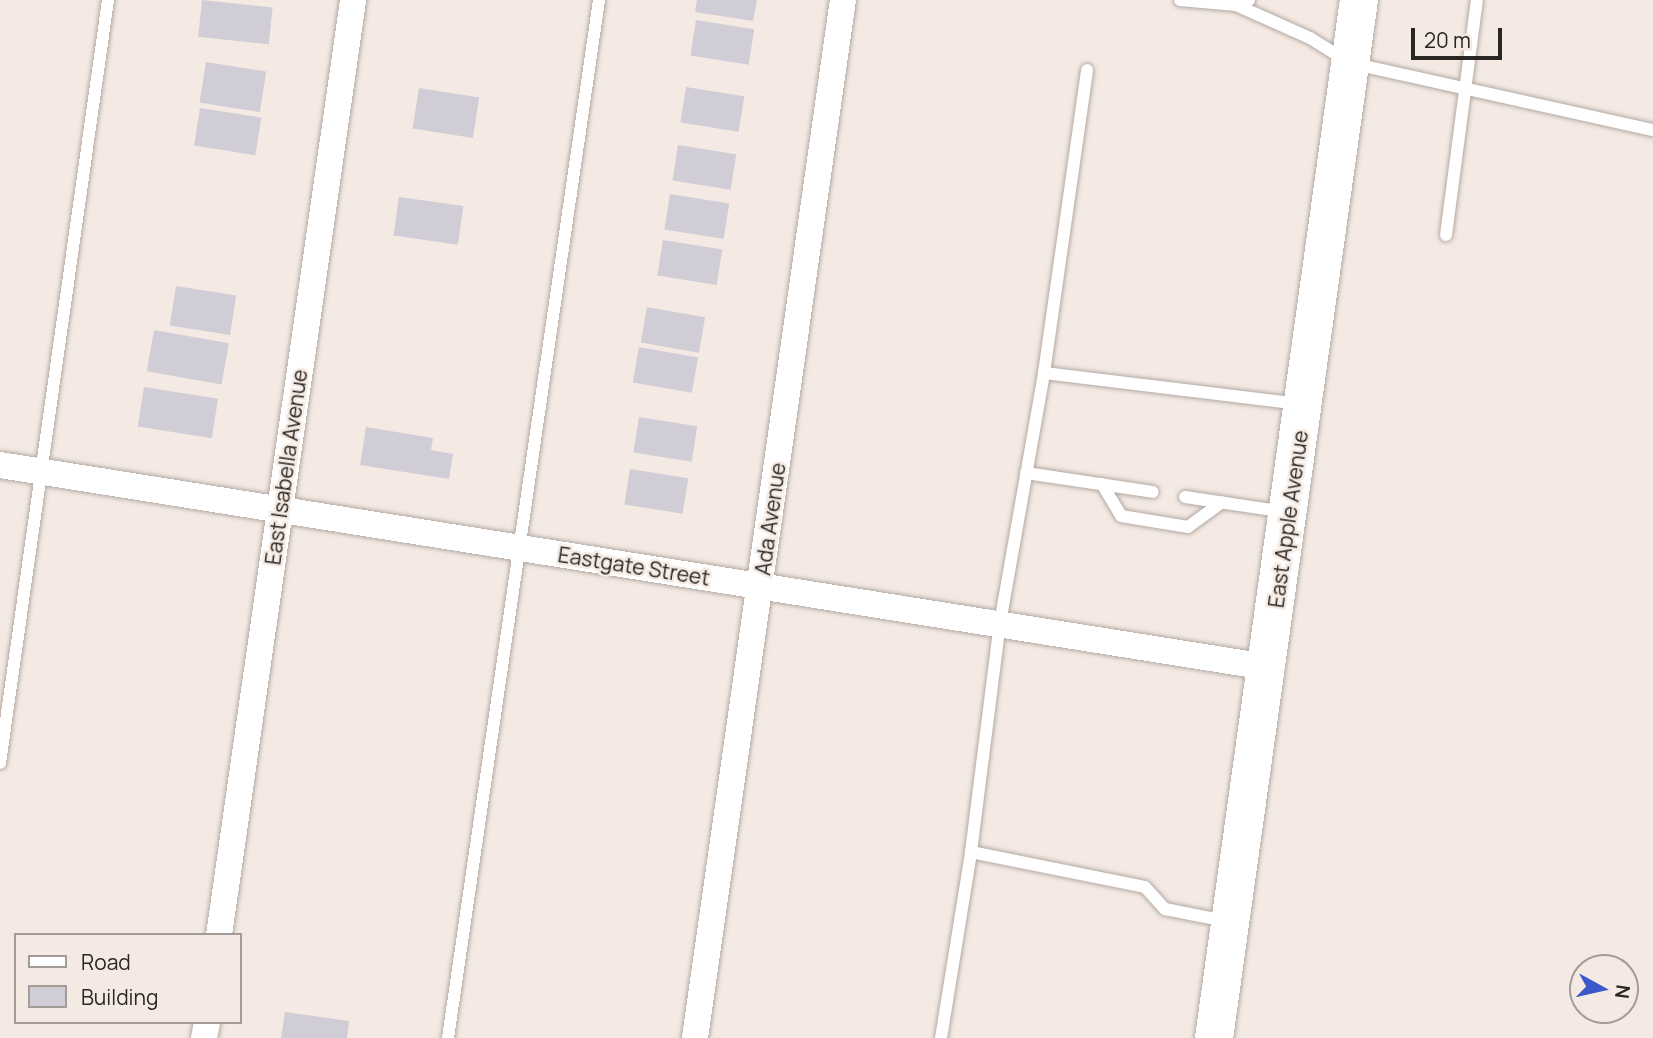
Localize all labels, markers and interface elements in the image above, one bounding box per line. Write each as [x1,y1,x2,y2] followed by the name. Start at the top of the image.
[1415,14,1506,58] scale bar
[1424,26,1471,54] text: 20 m
[260,368,312,566] street label: East Isabella Avenue
[1263,429,1313,609] street label: East Apple Avenue
[750,461,790,577] street label: Ada Avenue
[556,542,712,590] street label: Eastgate Street
[14,933,242,1024] legend
[81,948,131,976] text: Road
[1569,954,1639,1024] north arrow
[81,983,158,1011] text: Building
[1609,983,1637,1000] text: N

